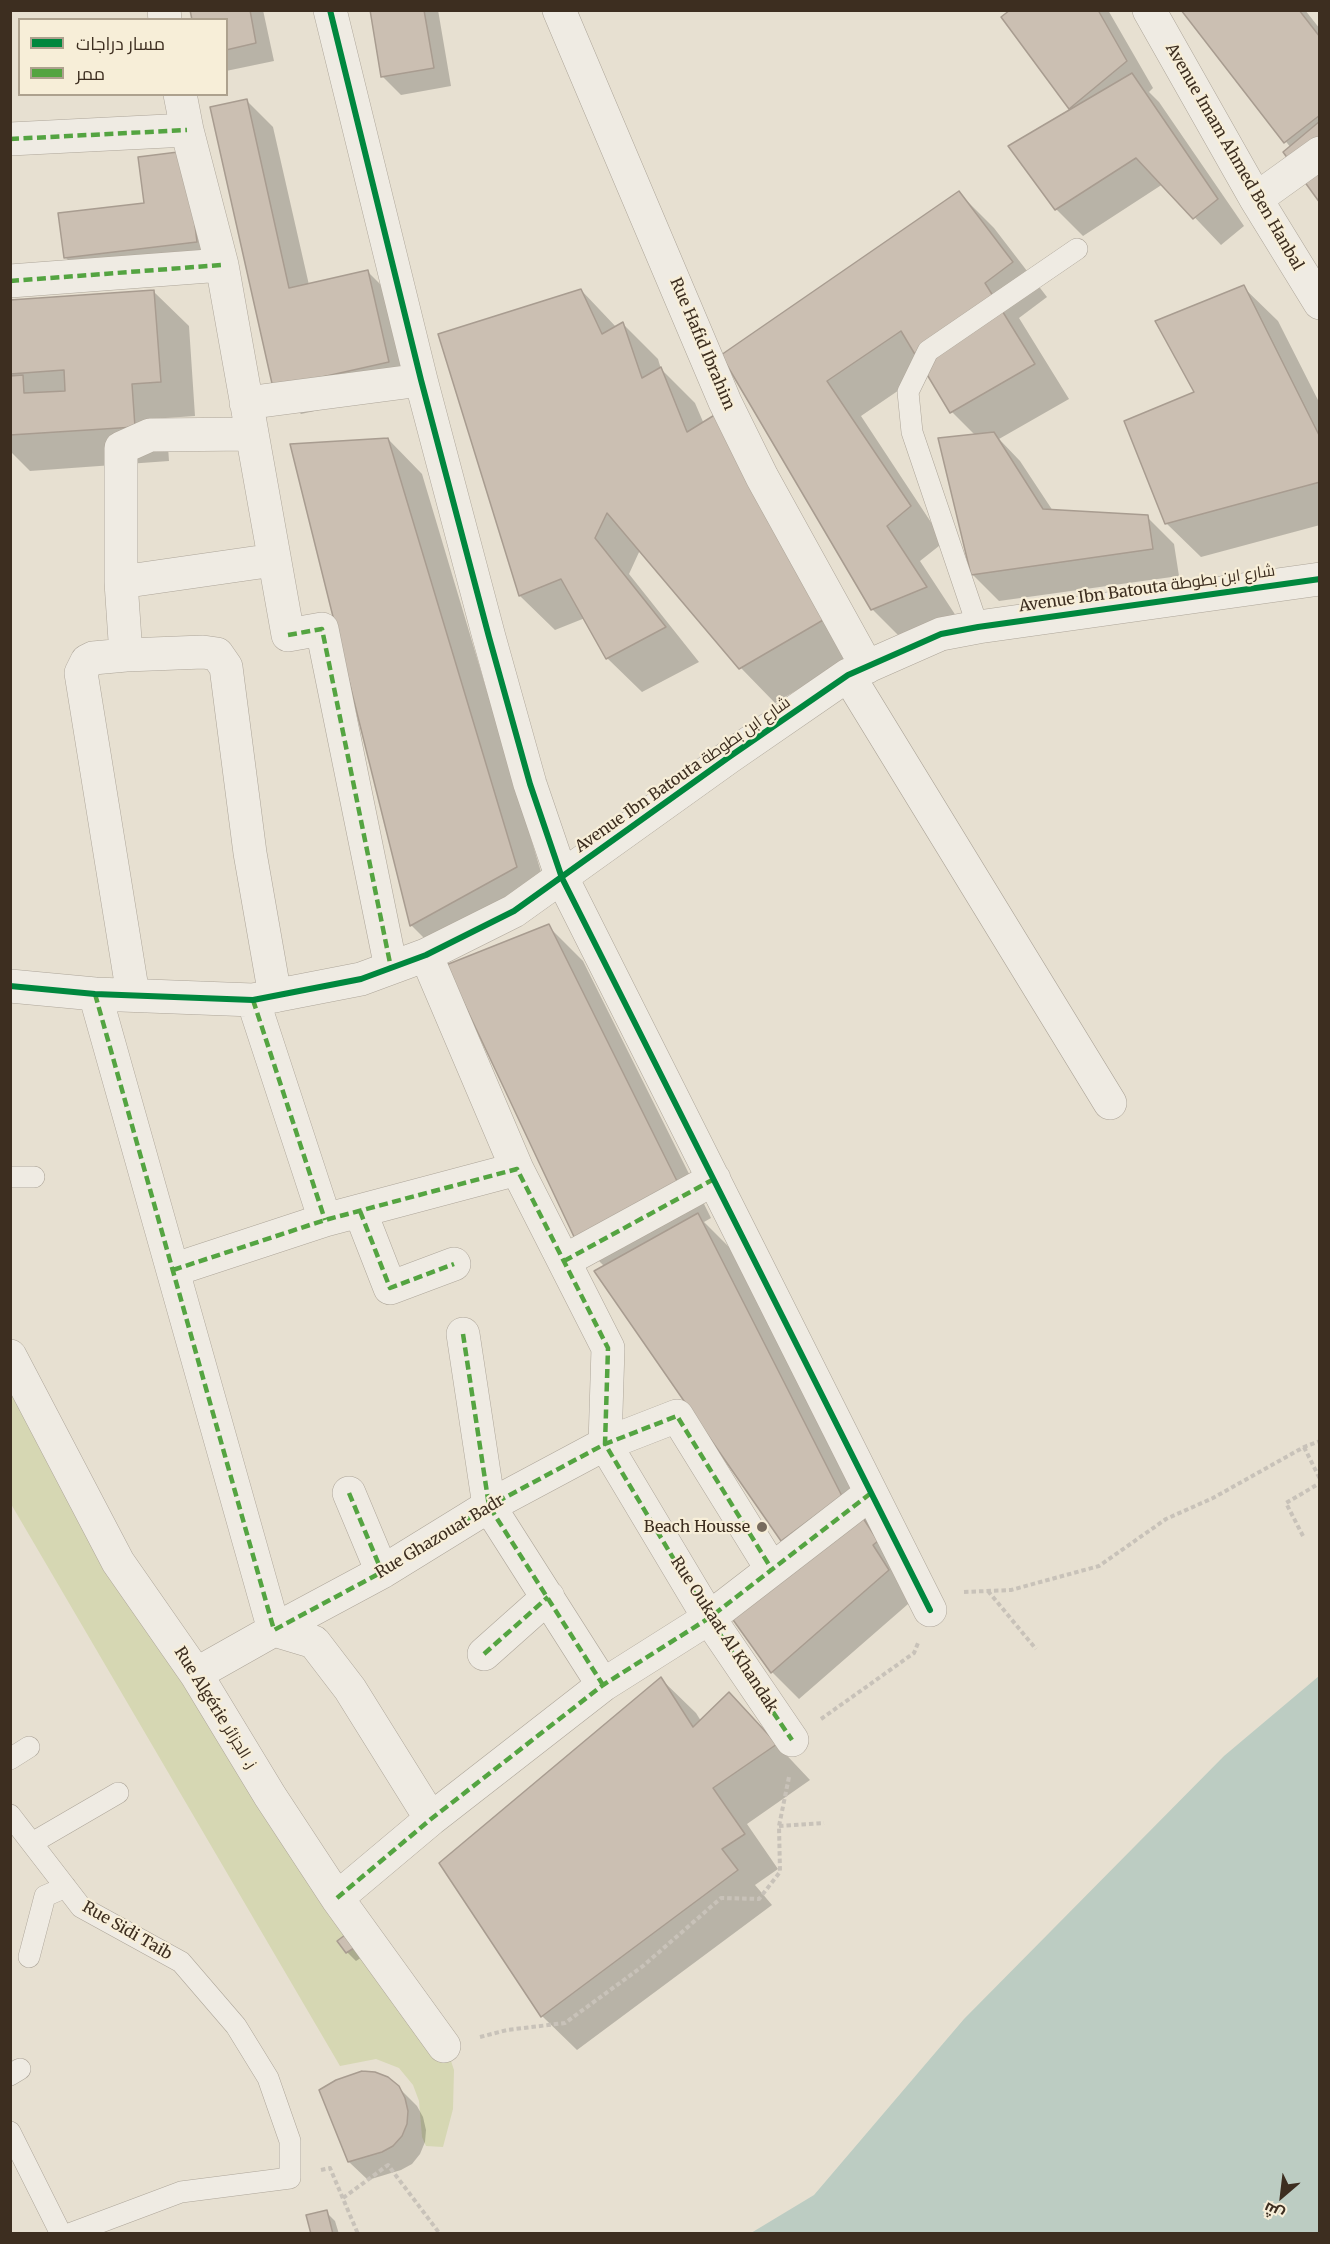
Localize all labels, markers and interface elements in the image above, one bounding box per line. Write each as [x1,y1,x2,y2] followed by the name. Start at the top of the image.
[18,18,228,96] legend
[76,32,165,55] text: مسار دراجات
[1161,40,1307,274] street label: Avenue Imam Ahmed Ben Hanbal
[76,62,105,85] text: ممر
[665,275,739,413] street label: Rue Hafid Ibrahim
[1018,562,1276,616] street label: Avenue Ibn Batouta شارع ابن بطوطة
[572,693,794,857] street label: Avenue Ibn Batouta شارع ابن بطوطة
[372,1491,508,1583] street label: Rue Ghazouat Badr
[644,1517,750,1537] place label: Beach Housse
[755,1520,769,1534] marker: Beach Housse
[666,1553,782,1717] street label: Rue Oukaat Al Khandak
[170,1643,260,1773] street label: Rue Algérie ز. الجزائر
[79,1898,175,1964] street label: Rue Sidi Taib
[1252,2166,1312,2226] north arrow
[1260,2198,1287,2226] text: ش

